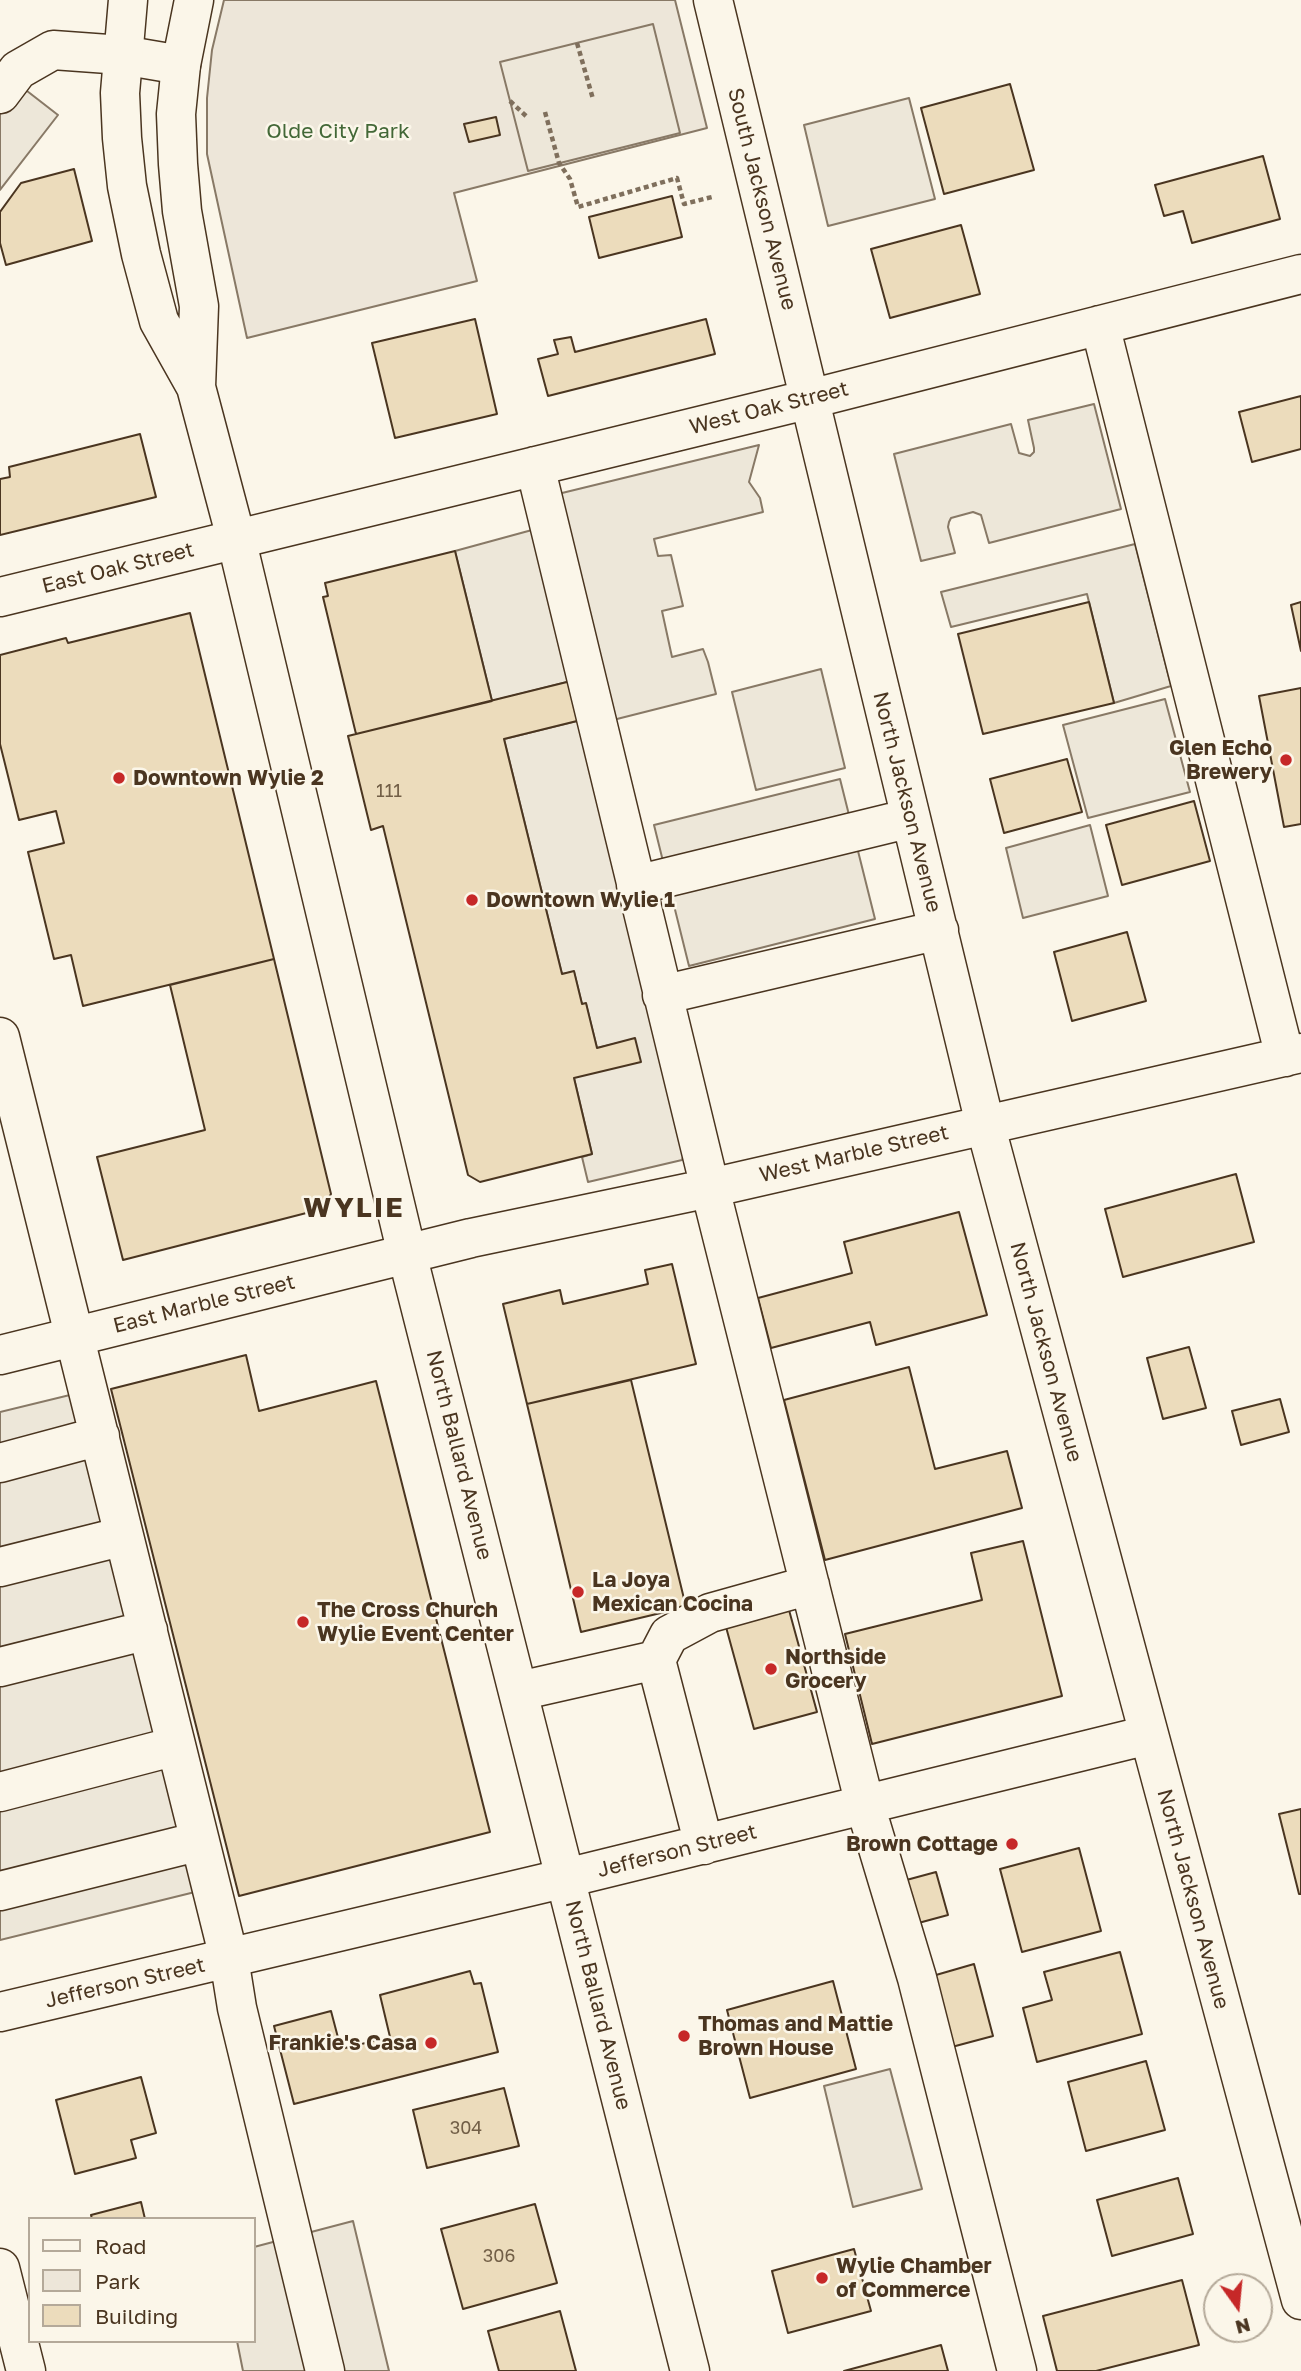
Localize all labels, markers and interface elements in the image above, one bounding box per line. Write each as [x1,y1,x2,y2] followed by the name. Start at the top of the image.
[722,85,802,313] street label: South Jackson Avenue
[266,118,410,144] park label: Olde City Park
[687,376,851,440] street label: West Oak Street
[39,537,197,599] street label: East Oak Street
[867,689,947,915] street label: North Jackson Avenue
[1169,735,1272,785] place label: Glen Echo Brewery
[1278,752,1294,768] marker: Glen Echo Brewery
[133,765,324,791] place label: Downtown Wylie 2
[111,770,127,786] marker: Downtown Wylie 2
[376,780,402,802] house number: 111
[486,887,675,913] place label: Downtown Wylie 1
[464,892,480,908] marker: Downtown Wylie 1
[757,1120,951,1188] street label: West Marble Street
[304,1191,404,1225] district label: WYLIE
[1005,1239,1087,1465] street label: North Jackson Avenue
[111,1269,297,1339] street label: East Marble Street
[421,1348,497,1562] street label: North Ballard Avenue
[592,1567,753,1617] place label: La Joya Mexican Cocina
[570,1584,586,1600] marker: La Joya Mexican Cocina
[317,1597,514,1647] place label: The Cross Church Wylie Event Center
[295,1614,311,1630] marker: The Cross Church Wylie Event Center
[785,1644,886,1694] place label: Northside Grocery
[763,1661,779,1677] marker: Northside Grocery
[1152,1786,1234,2012] street label: North Jackson Avenue
[595,1819,759,1883] street label: Jefferson Street
[846,1831,998,1857] place label: Brown Cottage
[1004,1836,1020,1852] marker: Brown Cottage
[560,1898,636,2112] street label: North Ballard Avenue
[43,1952,207,2014] street label: Jefferson Street
[698,2011,893,2061] place label: Thomas and Mattie Brown House
[676,2028,692,2044] marker: Thomas and Mattie Brown House
[269,2030,417,2056] place label: Frankie's Casa
[423,2035,439,2051] marker: Frankie's Casa
[450,2117,482,2139] house number: 304
[28,2217,256,2343] legend
[95,2233,146,2259] text: Road
[483,2245,515,2267] house number: 306
[836,2253,992,2303] place label: Wylie Chamber of Commerce
[95,2268,140,2294] text: Park
[814,2270,830,2286] marker: Wylie Chamber of Commerce
[1203,2273,1273,2343] north arrow
[95,2303,178,2329] text: Building
[1233,2314,1253,2340] text: N

